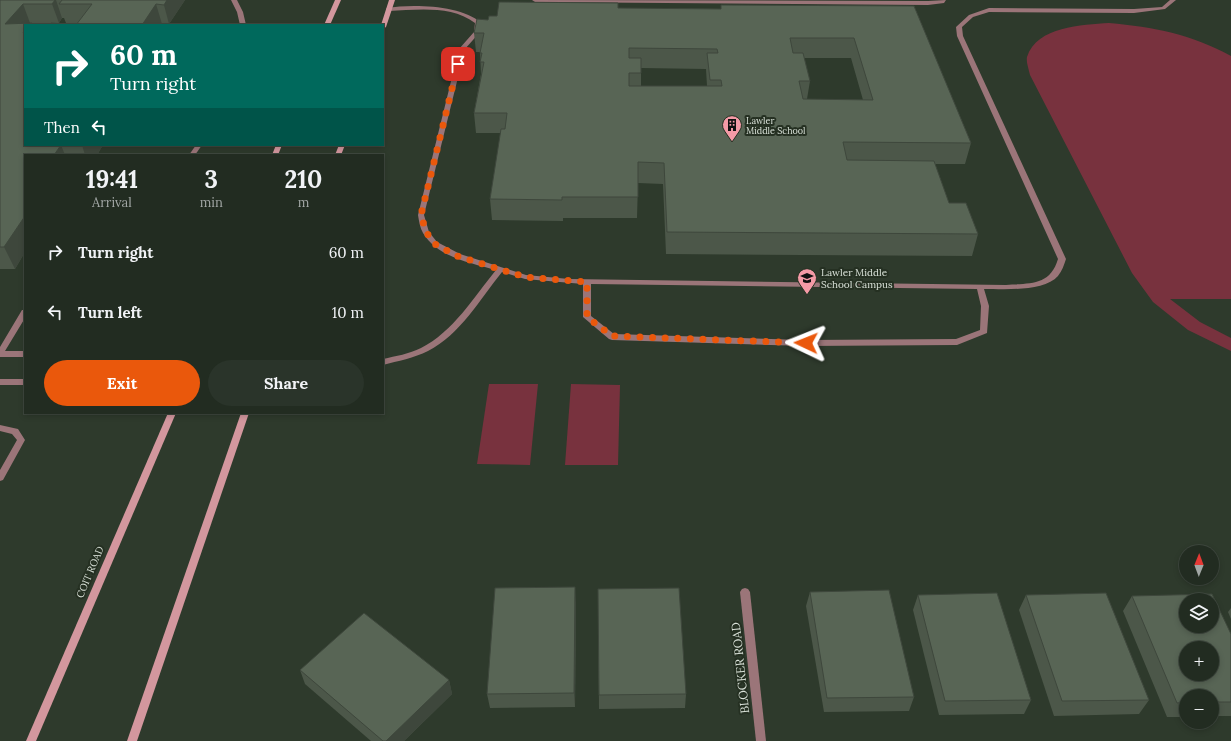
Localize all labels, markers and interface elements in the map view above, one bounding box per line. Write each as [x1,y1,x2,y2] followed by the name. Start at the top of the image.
[110,37,177,73] text: 60 m
[44,40,96,92] icon: right
[441,47,475,81] pin
[447,53,469,75] icon: arrive
[110,72,196,95] text: Turn right
[721,114,743,142] building icon: Lawler Middle School
[746,115,806,136] place label: Lawler Middle School
[88,116,110,138] icon: left
[44,118,80,137] text: Then
[86,164,138,195] text: 19:41
[205,164,218,195] text: 3
[285,164,322,195] text: 210
[92,194,132,211] text: Arrival
[200,194,223,211] text: min
[298,194,309,211] text: m
[44,241,66,263] icon: right
[78,243,154,262] text: Turn right
[329,243,364,262] text: 60 m
[821,266,893,291] place label: Lawler Middle School Campus
[796,267,818,295] school or university icon: Lawler Middle School Campus
[44,301,66,323] icon: left
[78,303,142,322] text: Turn left
[332,303,364,322] text: 10 m
[785,322,827,364] position arrow
[44,360,200,406] button: Exit
[208,360,364,406] button: Share
[73,544,107,600] street label: COIT ROAD
[1179,545,1219,585] north arrow
[1179,545,1219,729] map controls
[1179,593,1219,633] button: layers
[728,622,752,714] street label: BLOCKER ROAD
[1179,641,1219,681] button: +
[1179,689,1219,729] button: −

